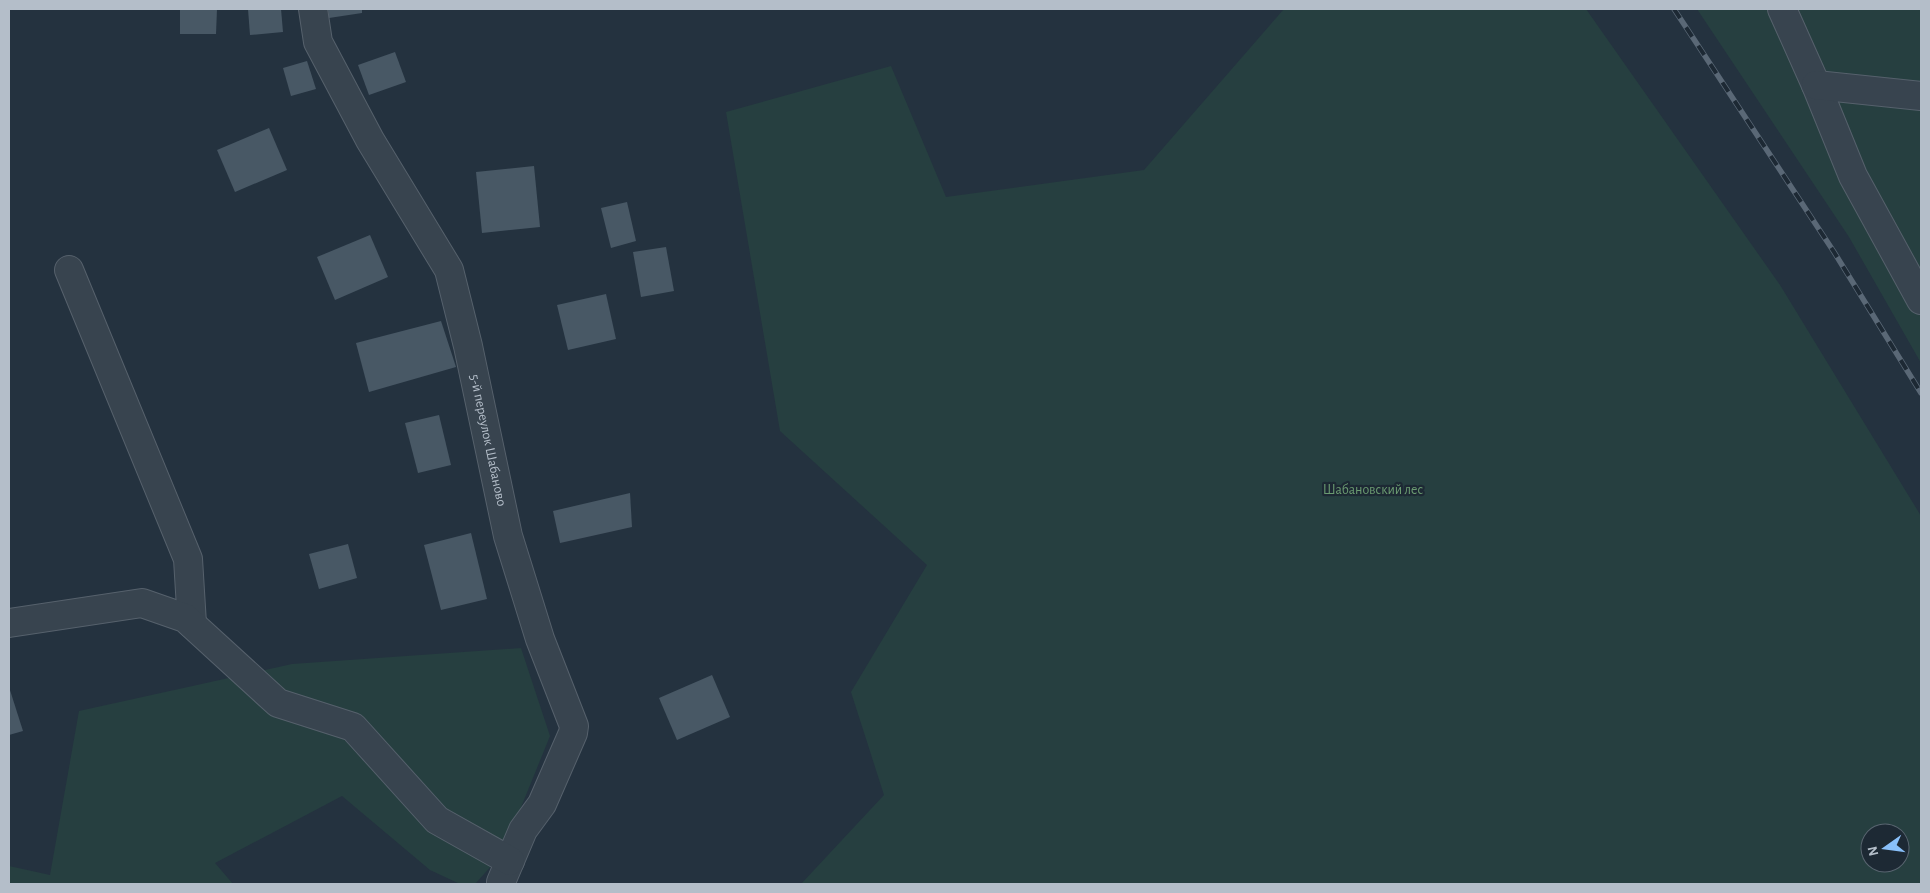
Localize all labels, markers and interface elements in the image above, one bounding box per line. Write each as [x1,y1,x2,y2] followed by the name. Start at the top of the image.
[467,373,509,508] street label: 5-й переулок Шабаново
[1323,483,1424,497] park label: Шабановский лес
[1860,823,1910,873] north arrow
[1865,844,1881,857] text: N

